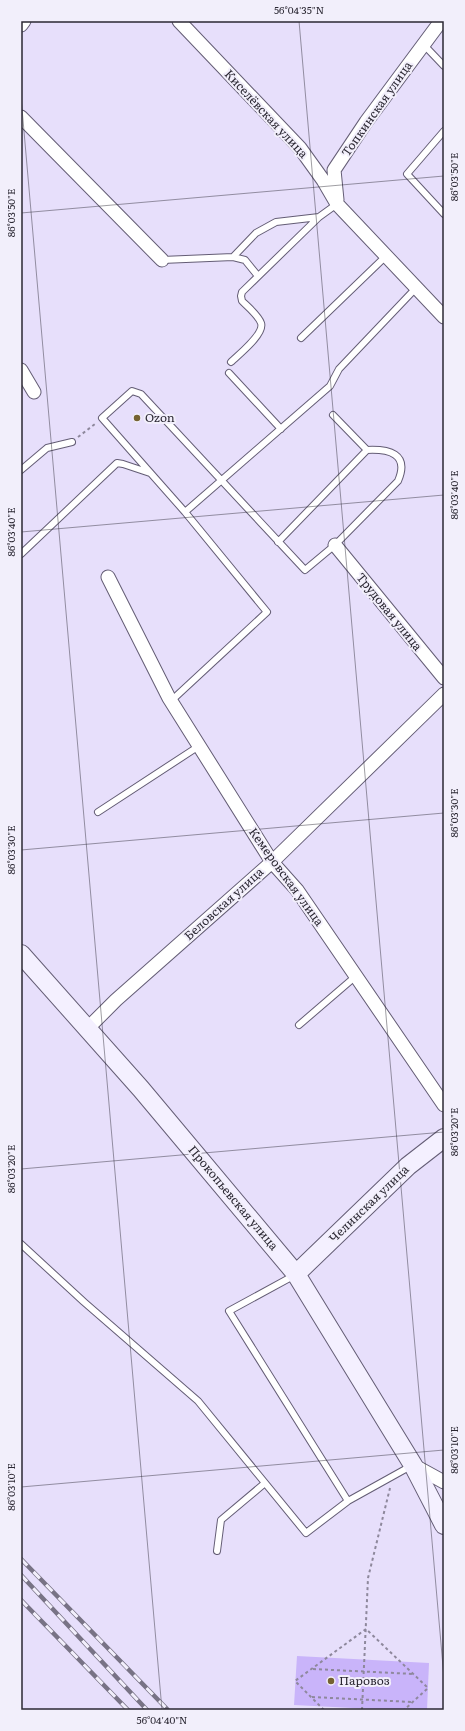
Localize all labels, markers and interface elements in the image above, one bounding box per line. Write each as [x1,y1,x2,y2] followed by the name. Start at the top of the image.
[274,2,324,17] text: 56°04'35"N
[336,57,416,160] street label: Топкинская улица
[221,65,313,162] street label: Киселёвская улица
[446,153,461,201] text: 86°03'50"E
[3,189,18,237] text: 86°03'50"E
[145,408,175,426] place label: Ozon
[132,413,142,423] marker: Ozon
[446,470,461,520] text: 86°03'40"E
[3,507,18,557] text: 86°03'40"E
[353,568,427,655] street label: Трудовая улица
[446,789,461,838] text: 86°03'30"E
[245,824,329,930] street label: Кемеровская улица
[3,826,18,875] text: 86°03'30"E
[180,862,267,944] street label: Беловская улица
[446,1108,461,1156] text: 86°03'20"E
[184,1141,284,1254] street label: Прокопьевская улица
[3,1145,18,1193] text: 86°03'20"E
[324,1160,413,1246] street label: Челинская улица
[446,1426,461,1474] text: 86°03'10"E
[3,1463,18,1511] text: 86°03'10"E
[339,1671,390,1689] place label: Паровоз
[326,1676,336,1686] marker: Паровоз
[137,1712,187,1727] text: 56°04'40"N

